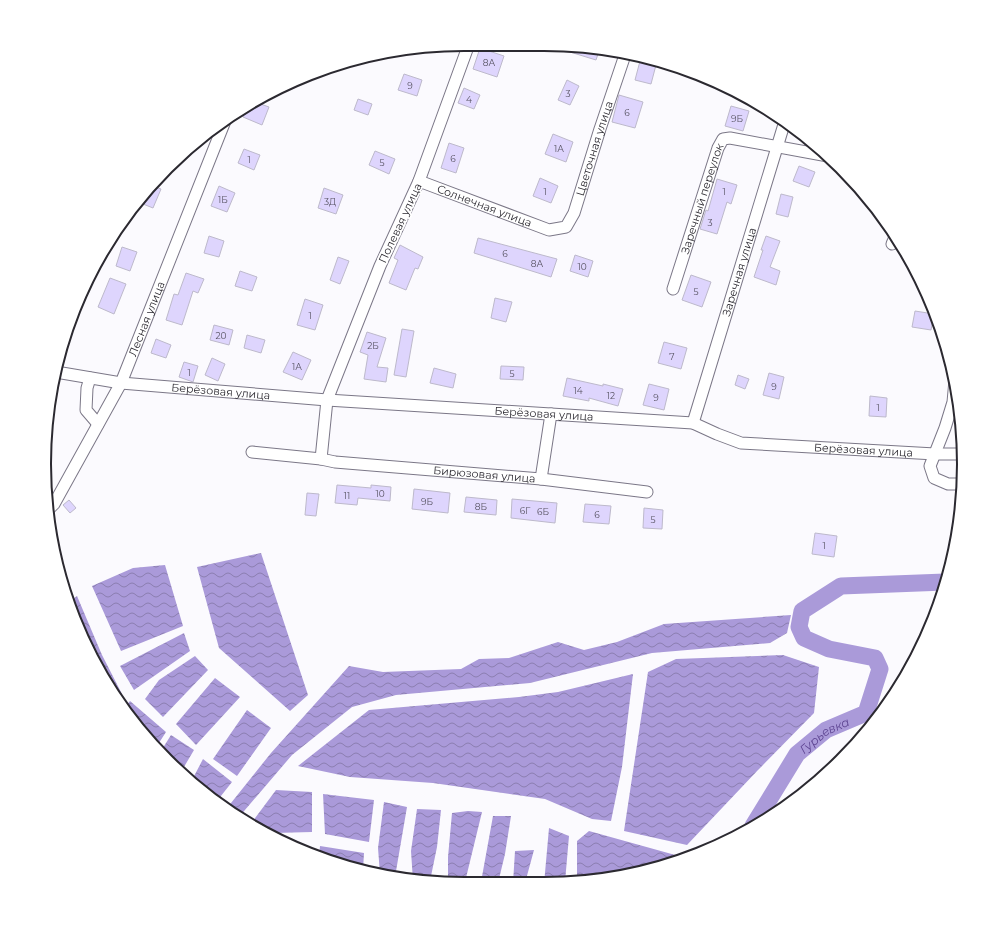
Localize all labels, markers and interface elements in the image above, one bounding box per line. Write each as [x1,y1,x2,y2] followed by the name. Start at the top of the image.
[483,57,495,68] house number: 8А
[407,80,413,91] house number: 9
[565,88,571,99] house number: 3
[466,94,472,105] house number: 4
[573,99,616,198] street label: Цветочная улица
[624,107,630,118] house number: 6
[731,113,743,124] house number: 9Б
[678,140,727,256] street label: Заречный переулок
[554,143,564,154] house number: 1А
[450,153,456,164] house number: 6
[247,154,251,165] house number: 1
[379,157,385,168] house number: 5
[375,181,425,265] street label: Полевая улица
[435,181,534,230] street label: Солнечная улица
[543,186,547,197] house number: 1
[722,186,726,197] house number: 1
[218,194,228,205] house number: 1Б
[324,196,336,207] house number: 3Д
[707,217,713,228] house number: 3
[719,226,759,318] street label: Заречная улица
[502,248,508,259] house number: 6
[531,258,543,269] house number: 8А
[577,261,587,272] house number: 10
[125,279,168,358] street label: Лесная улица
[693,286,699,297] house number: 5
[308,310,312,321] house number: 1
[215,330,227,341] house number: 20
[367,340,379,351] house number: 2Б
[669,351,675,362] house number: 7
[292,361,302,372] house number: 1А
[187,367,191,378] house number: 1
[509,368,515,379] house number: 5
[171,380,271,402] street label: Берёзовая улица
[771,381,777,392] house number: 9
[573,385,583,396] house number: 14
[607,390,615,401] house number: 12
[653,392,659,403] house number: 9
[876,402,880,413] house number: 1
[494,404,594,424] street label: Берёзовая улица
[814,440,913,460] street label: Берёзовая улица
[433,463,536,486] street label: Бирюзовая улица
[375,488,385,499] house number: 10
[344,490,350,501] house number: 11
[421,496,433,507] house number: 9Б
[475,501,488,512] house number: 8Б
[520,505,531,516] house number: 6Г
[537,506,549,517] house number: 6Б
[594,509,600,520] house number: 6
[650,514,656,525] house number: 5
[822,540,826,551] house number: 1
[796,714,851,757] water label: Гурьевка

